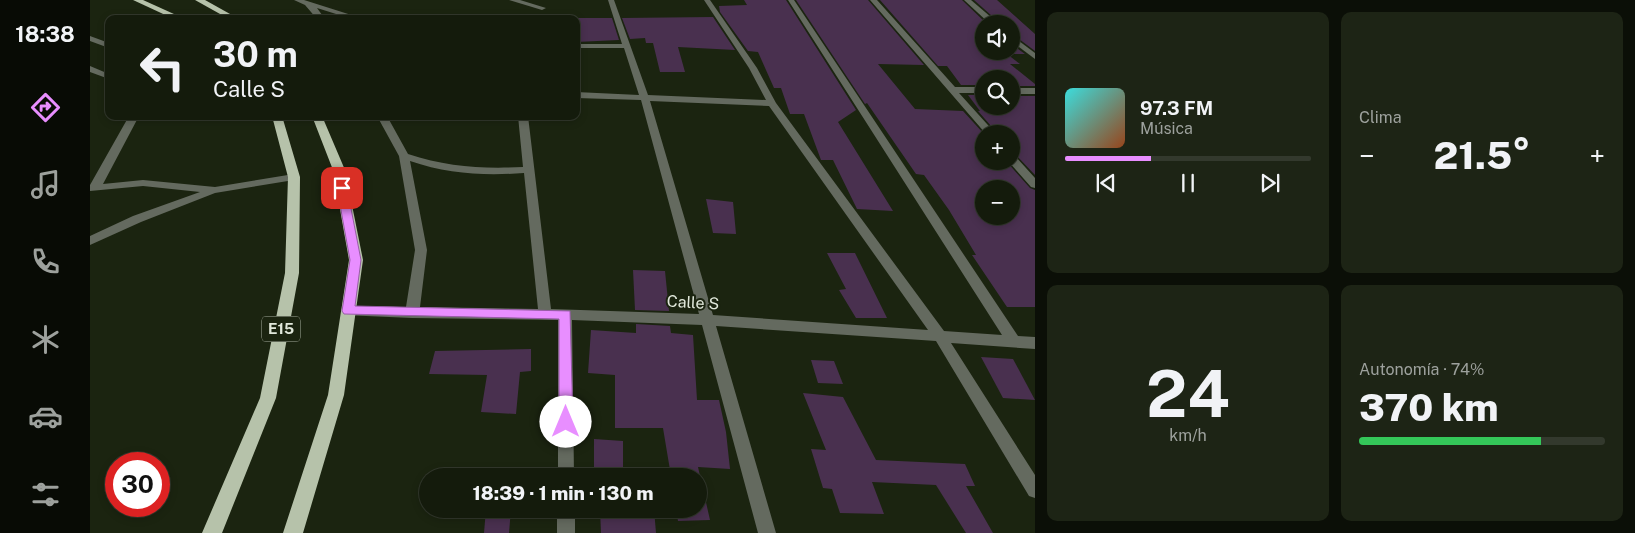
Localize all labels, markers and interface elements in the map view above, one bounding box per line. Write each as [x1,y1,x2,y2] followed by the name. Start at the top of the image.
[975,15,1020,225] map controls
[975,15,1020,60] button: sound
[15,21,75,47] text: 18:38
[213,34,298,75] text: 30 m
[130,35,195,100] icon: left
[975,70,1020,115] button: search
[213,76,285,102] text: Calle S
[28,90,63,125] icon: directions
[1140,97,1213,119] text: 97.3 FM
[1359,108,1402,127] text: Clima
[1140,119,1193,138] text: Música
[975,125,1020,170] button: +
[1434,133,1530,178] text: 21.5°
[1359,139,1375,172] text: −
[1589,139,1605,172] text: +
[28,167,63,202] icon: music
[321,167,363,209] pin
[1092,169,1120,197] icon: previous
[1174,169,1202,197] icon: pause
[1256,169,1284,197] icon: next
[328,174,356,202] icon: arrive
[975,180,1020,225] button: −
[28,244,63,279] icon: phone
[666,292,720,313] street label: Calle S
[262,316,300,342] road number: E15
[28,322,63,357] icon: climate
[1146,355,1230,432] text: 24
[1359,360,1484,379] text: Autonomía · 74%
[1359,385,1499,430] text: 370 km
[539,395,591,447] position arrow
[28,399,63,434] icon: car
[1169,426,1207,445] text: km/h
[105,452,170,517] speed limit sign: 30
[28,477,63,512] icon: filters
[473,482,653,504] text: 18:39 · 1 min · 130 m

